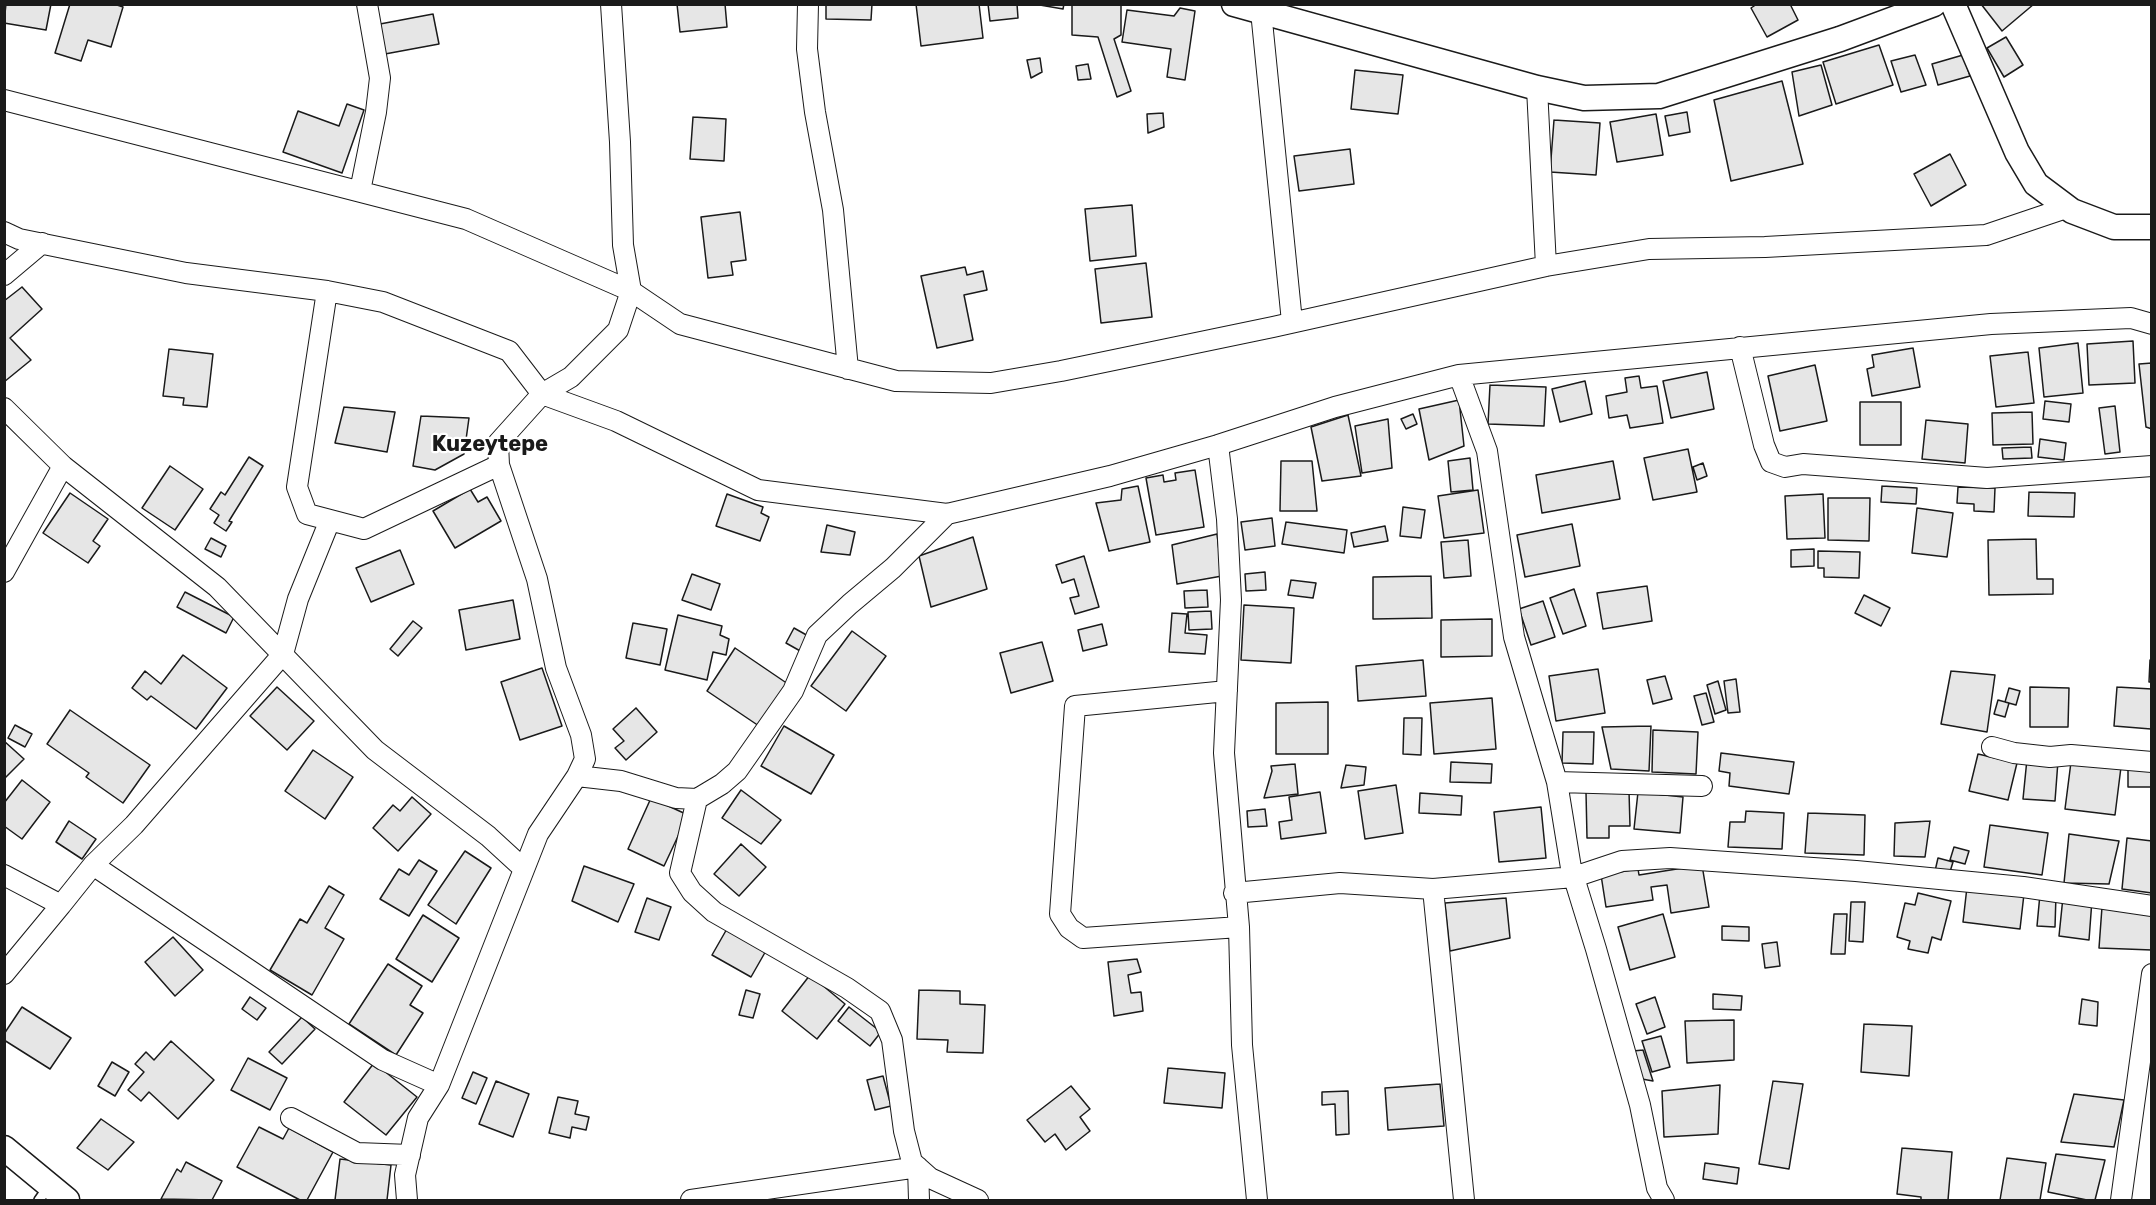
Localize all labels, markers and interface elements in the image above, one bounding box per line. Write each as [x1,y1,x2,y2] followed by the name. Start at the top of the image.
[432,432,548,458] district label: Kuzeytepe

